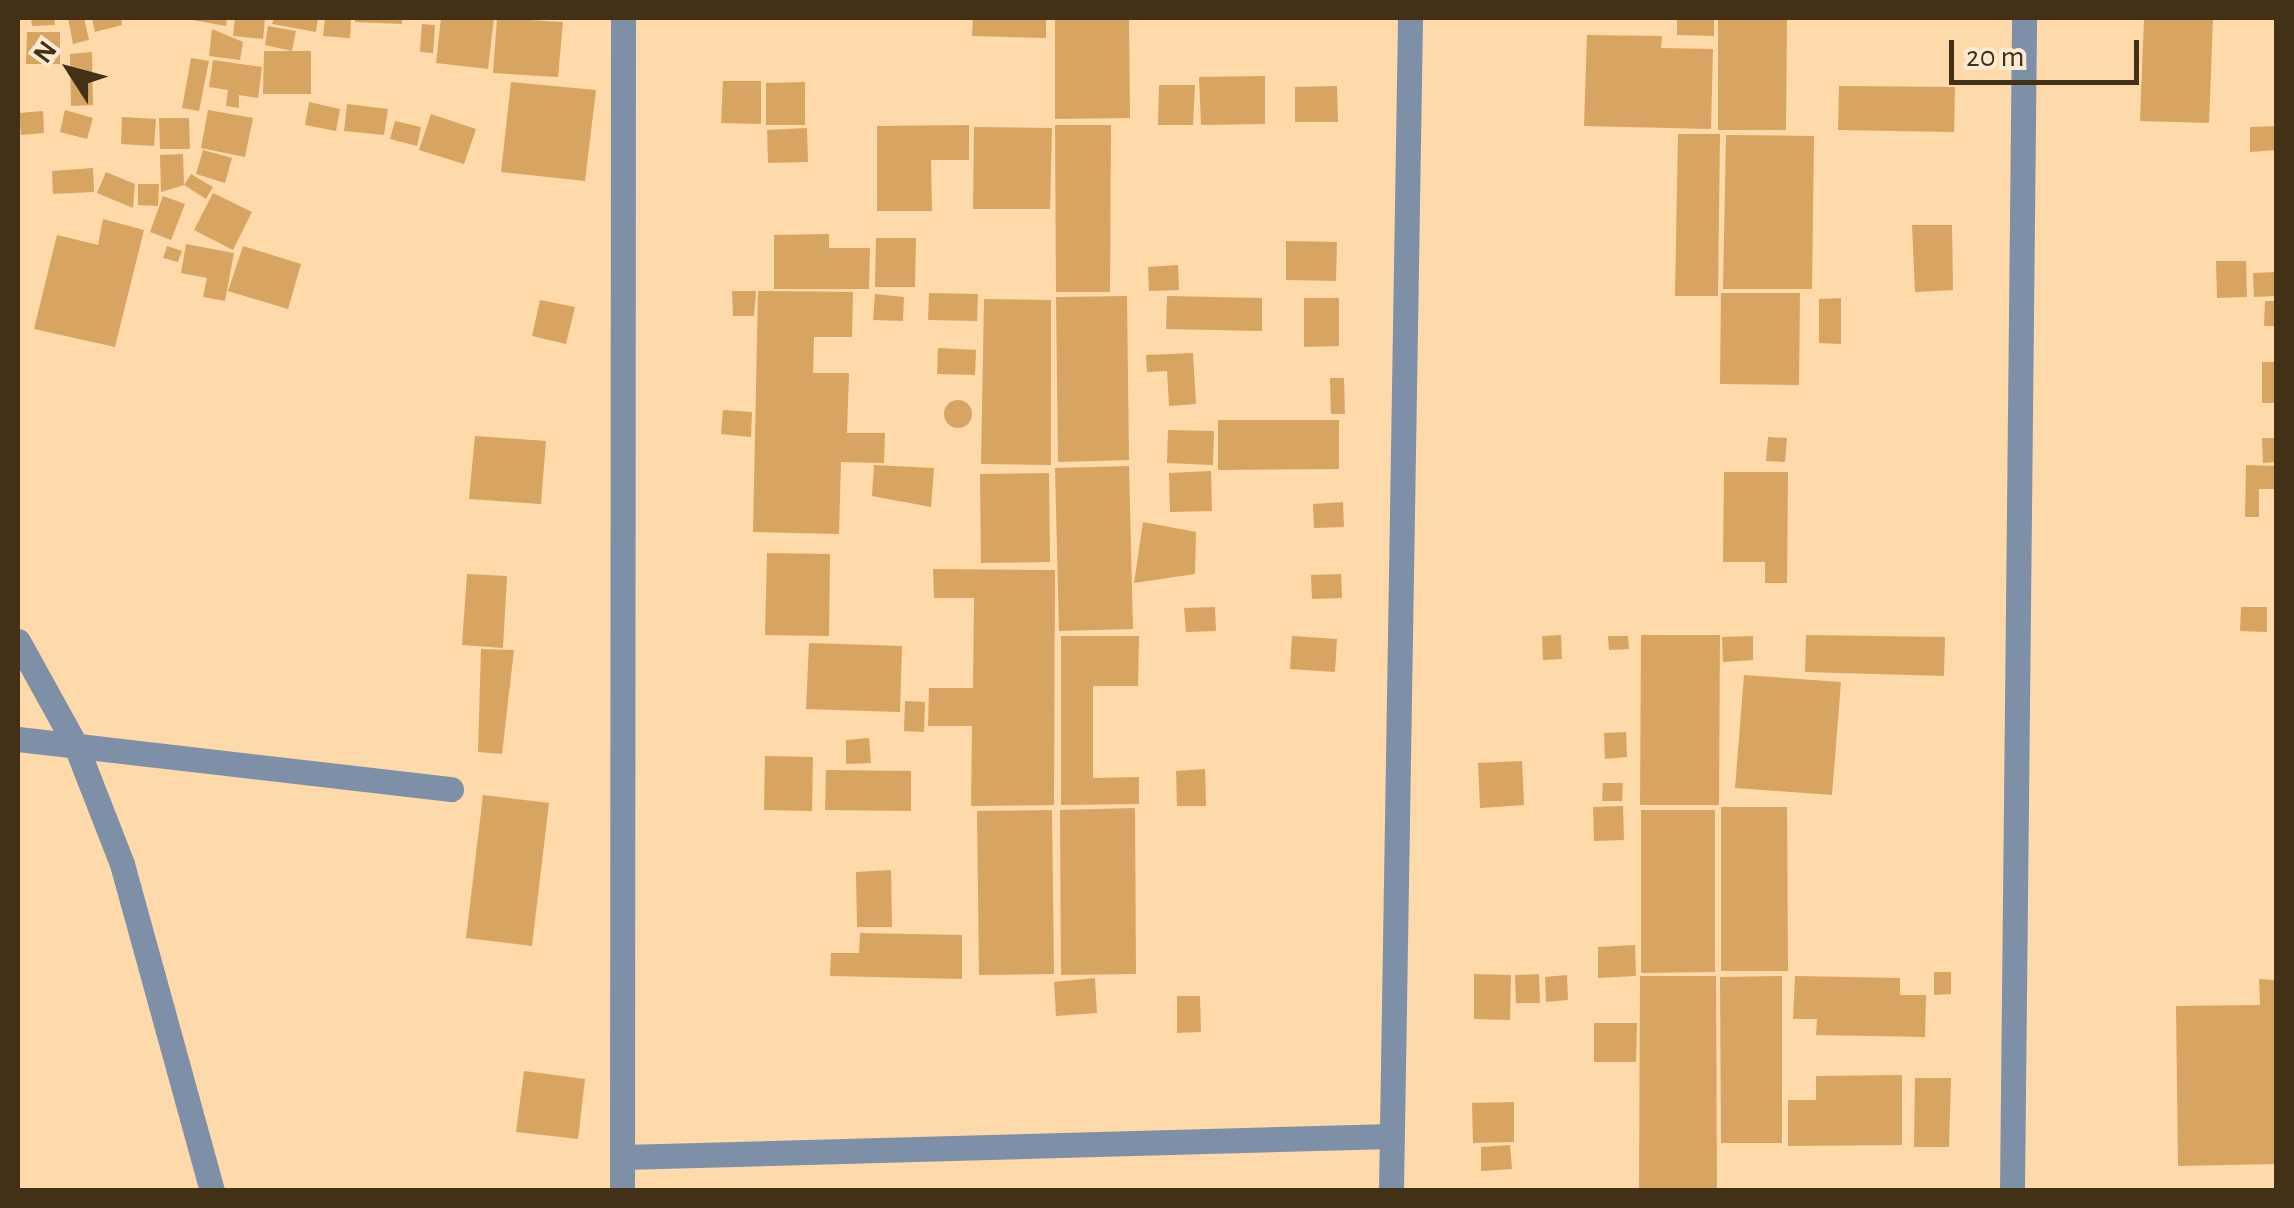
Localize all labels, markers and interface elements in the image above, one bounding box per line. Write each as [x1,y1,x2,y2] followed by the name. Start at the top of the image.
[20,20,120,120] north arrow
[1954,20,2144,82] scale bar
[29,36,63,68] text: N
[1966,42,2024,72] text: 20 m

